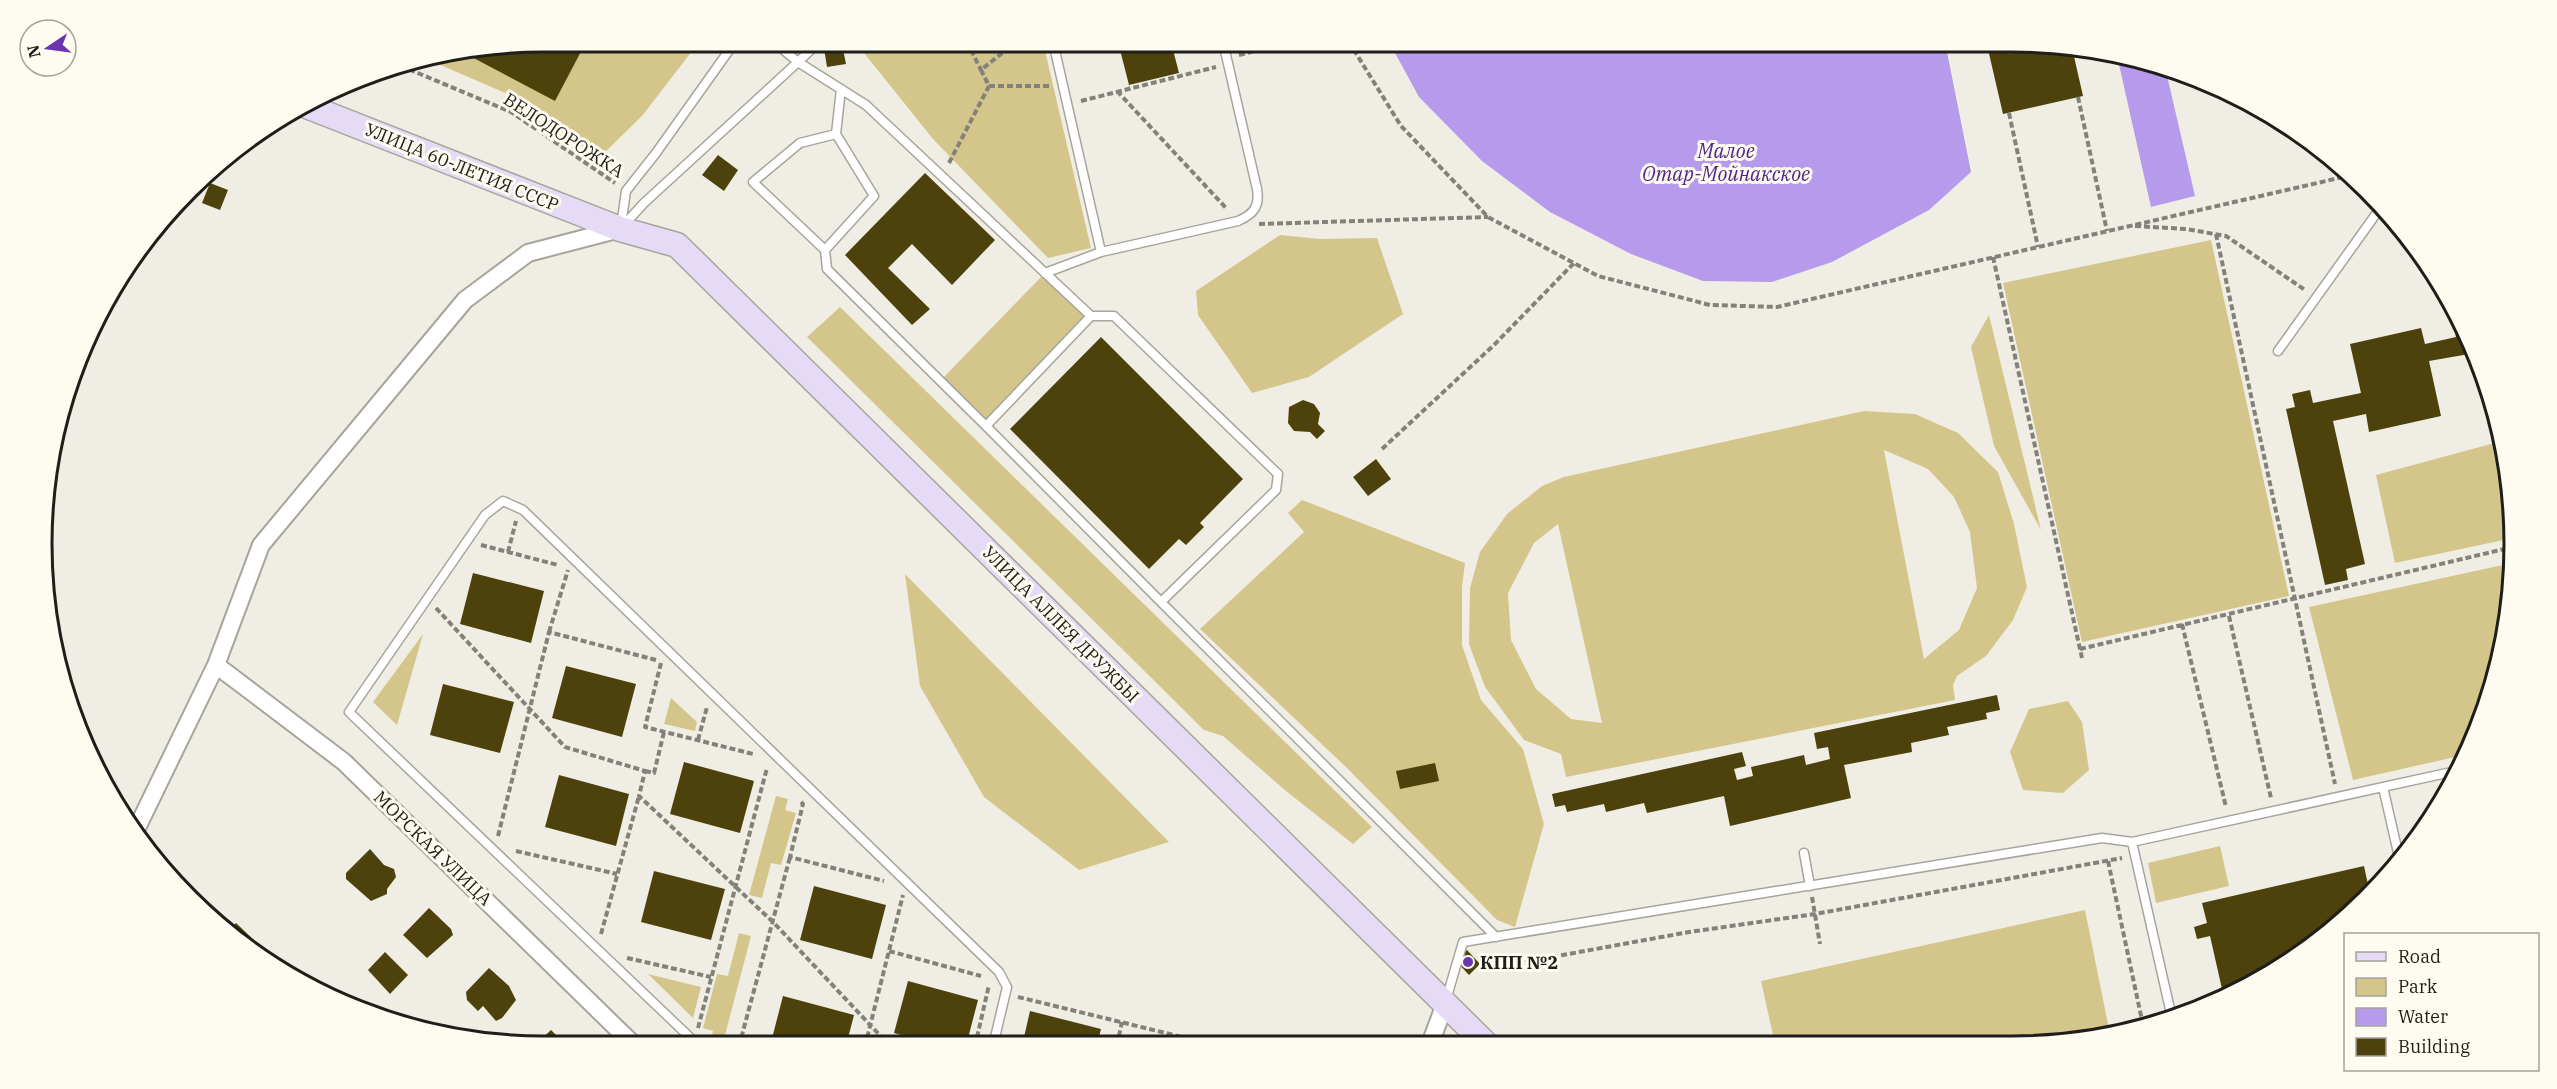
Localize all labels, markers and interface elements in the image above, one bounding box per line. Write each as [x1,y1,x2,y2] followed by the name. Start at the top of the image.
[18,18,78,78] north arrow
[22,43,45,60] text: N
[499,87,629,183] street label: ВЕЛОДОРОЖКА
[362,118,562,216] street label: УЛИЦА 60-ЛЕТИЯ СССР
[1642,137,1810,187] water label: Малое Отар-Мойнакское
[978,541,1144,707] street label: УЛИЦА АЛЛЕЯ ДРУЖБЫ
[369,786,498,911] street label: МОРСКАЯ УЛИЦА
[2344,933,2539,1071] legend
[2398,945,2441,968] text: Road
[1480,951,1558,974] place label: КПП №2
[1461,955,1475,969] marker: КПП №2
[2398,975,2438,998] text: Park
[2398,1005,2448,1028] text: Water
[2398,1035,2470,1058] text: Building

